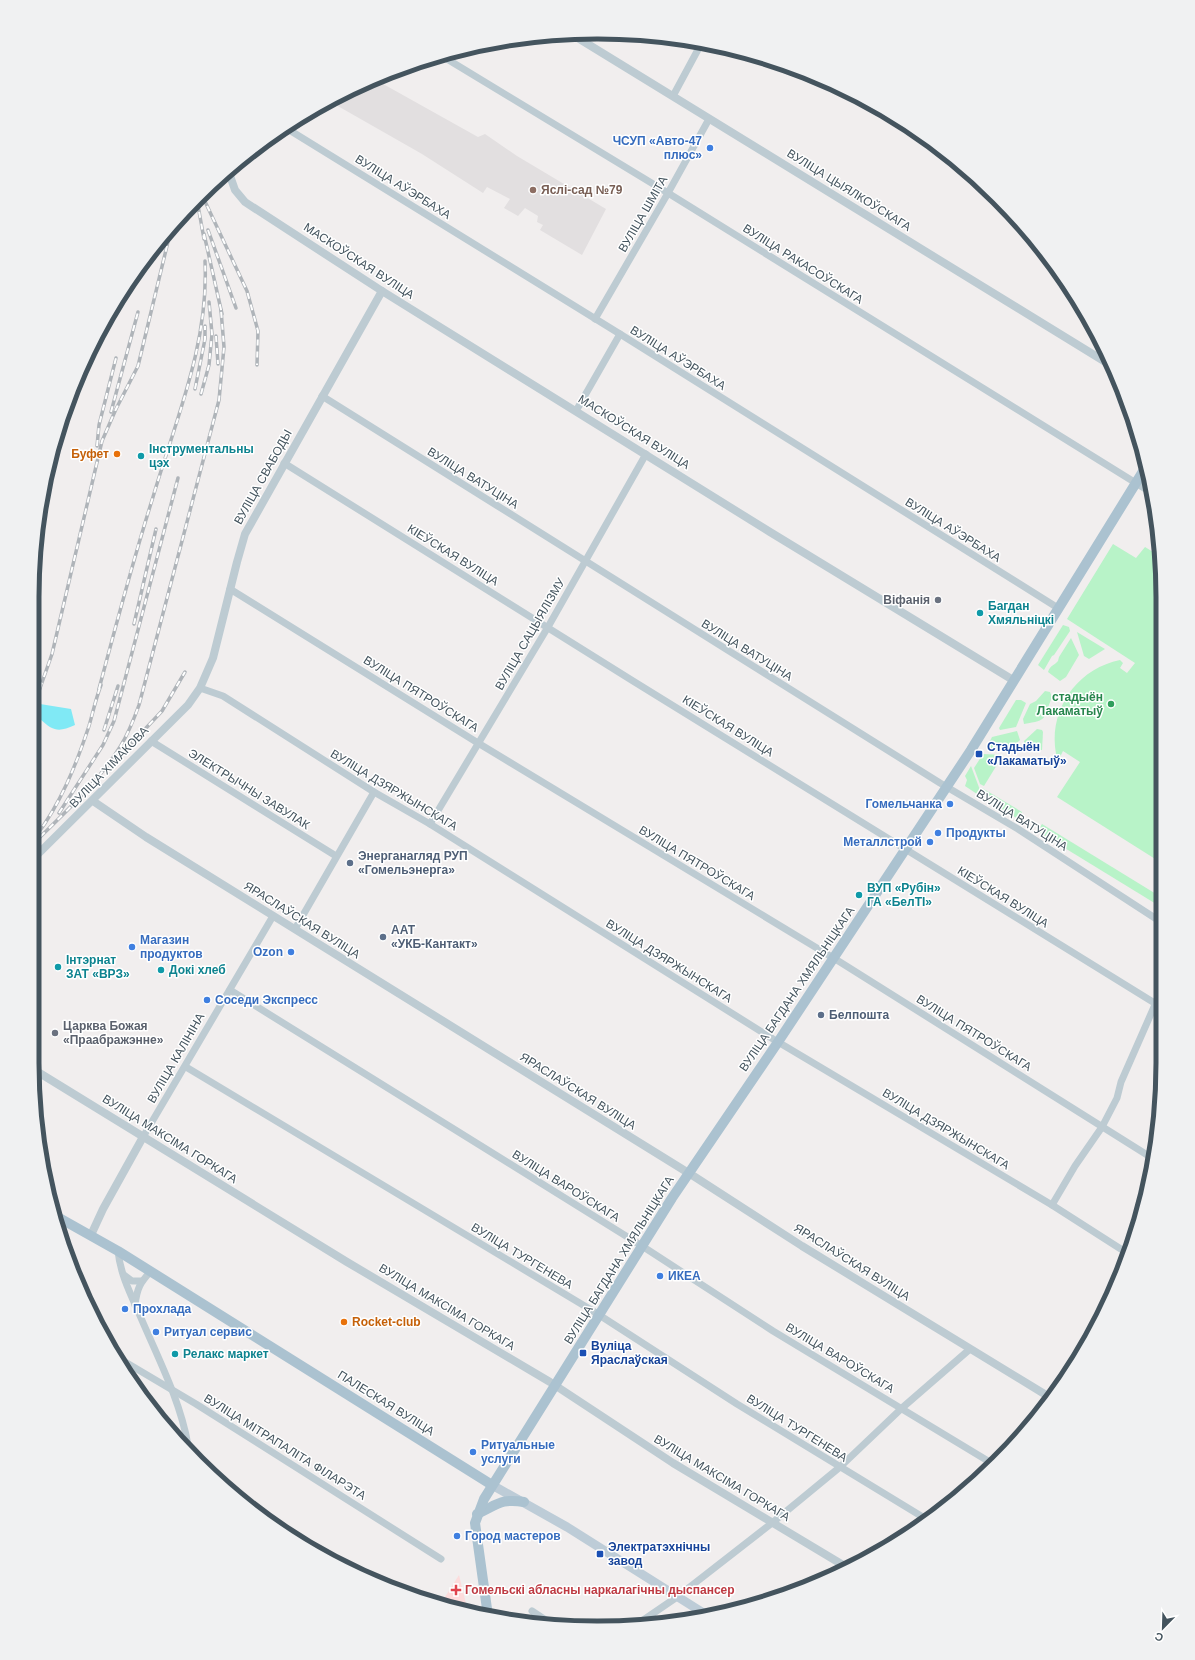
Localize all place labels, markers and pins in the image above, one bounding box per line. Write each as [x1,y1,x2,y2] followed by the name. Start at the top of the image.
[613,134,702,162] place label: ЧСУП «Авто-47 плюс»
[705,143,715,153] marker: ЧСУП «Авто-47 плюс»
[541,183,623,197] place label: Яслі-сад №79
[528,185,538,195] marker: Яслі-сад №79
[149,442,254,470] place label: Інструментальны цэх
[71,447,109,461] place label: Буфет
[112,449,122,459] marker: Буфет
[136,451,146,461] marker: Інструментальны цэх
[883,593,930,607] place label: Віфанія
[933,595,943,605] marker: Віфанія
[988,599,1054,627] place label: Багдан Хмяльніцкі
[975,608,985,618] marker: Багдан Хмяльніцкі
[1037,690,1103,718] place label: стадыён Лакаматыў
[1106,699,1116,709] marker: стадыён Лакаматыў
[987,740,1067,768] place label: Стадыён «Лакаматыў»
[974,749,984,759] marker: Стадыён «Лакаматыў»
[866,797,942,811] place label: Гомельчанка
[945,799,955,809] marker: Гомельчанка
[946,826,1006,840] place label: Продукты
[933,828,943,838] marker: Продукты
[843,835,922,849] place label: Металлстрой
[925,837,935,847] marker: Металлстрой
[358,849,468,877] place label: Энерганагляд РУП «Гомельэнерга»
[345,858,355,868] marker: Энерганагляд РУП «Гомельэнерга»
[867,881,941,909] place label: ВУП «Рубін» ГА «БелТІ»
[854,890,864,900] marker: ВУП «Рубін» ГА «БелТІ»
[391,923,478,951] place label: ААТ «УКБ-Кантакт»
[378,932,388,942] marker: ААТ «УКБ-Кантакт»
[140,933,203,961] place label: Магазин продуктов
[127,942,137,952] marker: Магазин продуктов
[253,945,283,959] place label: Ozon
[286,947,296,957] marker: Ozon
[66,953,130,981] place label: Інтэрнат ЗАТ «ВРЗ»
[53,962,63,972] marker: Інтэрнат ЗАТ «ВРЗ»
[169,963,226,977] place label: Докі хлеб
[156,965,166,975] marker: Докі хлеб
[215,993,318,1007] place label: Соседи Экспресс
[202,995,212,1005] marker: Соседи Экспресс
[829,1008,889,1022] place label: Белпошта
[816,1010,826,1020] marker: Белпошта
[63,1019,164,1047] place label: Царква Божая «Праабражэнне»
[50,1028,60,1038] marker: Царква Божая «Праабражэнне»
[668,1269,701,1283] place label: ИКЕА
[655,1271,665,1281] marker: ИКЕА
[133,1302,192,1316] place label: Прохлада
[120,1304,130,1314] marker: Прохлада
[352,1315,421,1329] place label: Rocket-club
[339,1317,349,1327] marker: Rocket-club
[164,1325,252,1339] place label: Ритуал сервис
[151,1327,161,1337] marker: Ритуал сервис
[591,1339,668,1367] place label: Вуліца Яраслаўская
[183,1347,269,1361] place label: Релакс маркет
[578,1348,588,1358] marker: Вуліца Яраслаўская
[170,1349,180,1359] marker: Релакс маркет
[481,1438,555,1466] place label: Ритуальные услуги
[468,1447,478,1457] marker: Ритуальные услуги
[465,1529,561,1543] place label: Город мастеров
[452,1531,462,1541] marker: Город мастеров
[608,1540,710,1568] place label: Электратэхнічны завод
[595,1549,605,1559] marker: Электратэхнічны завод
[465,1583,735,1597] place label: Гомельскі абласны наркалагічны дыспансер
[450,1584,462,1596] marker: Гомельскі абласны наркалагічны дыспансер

